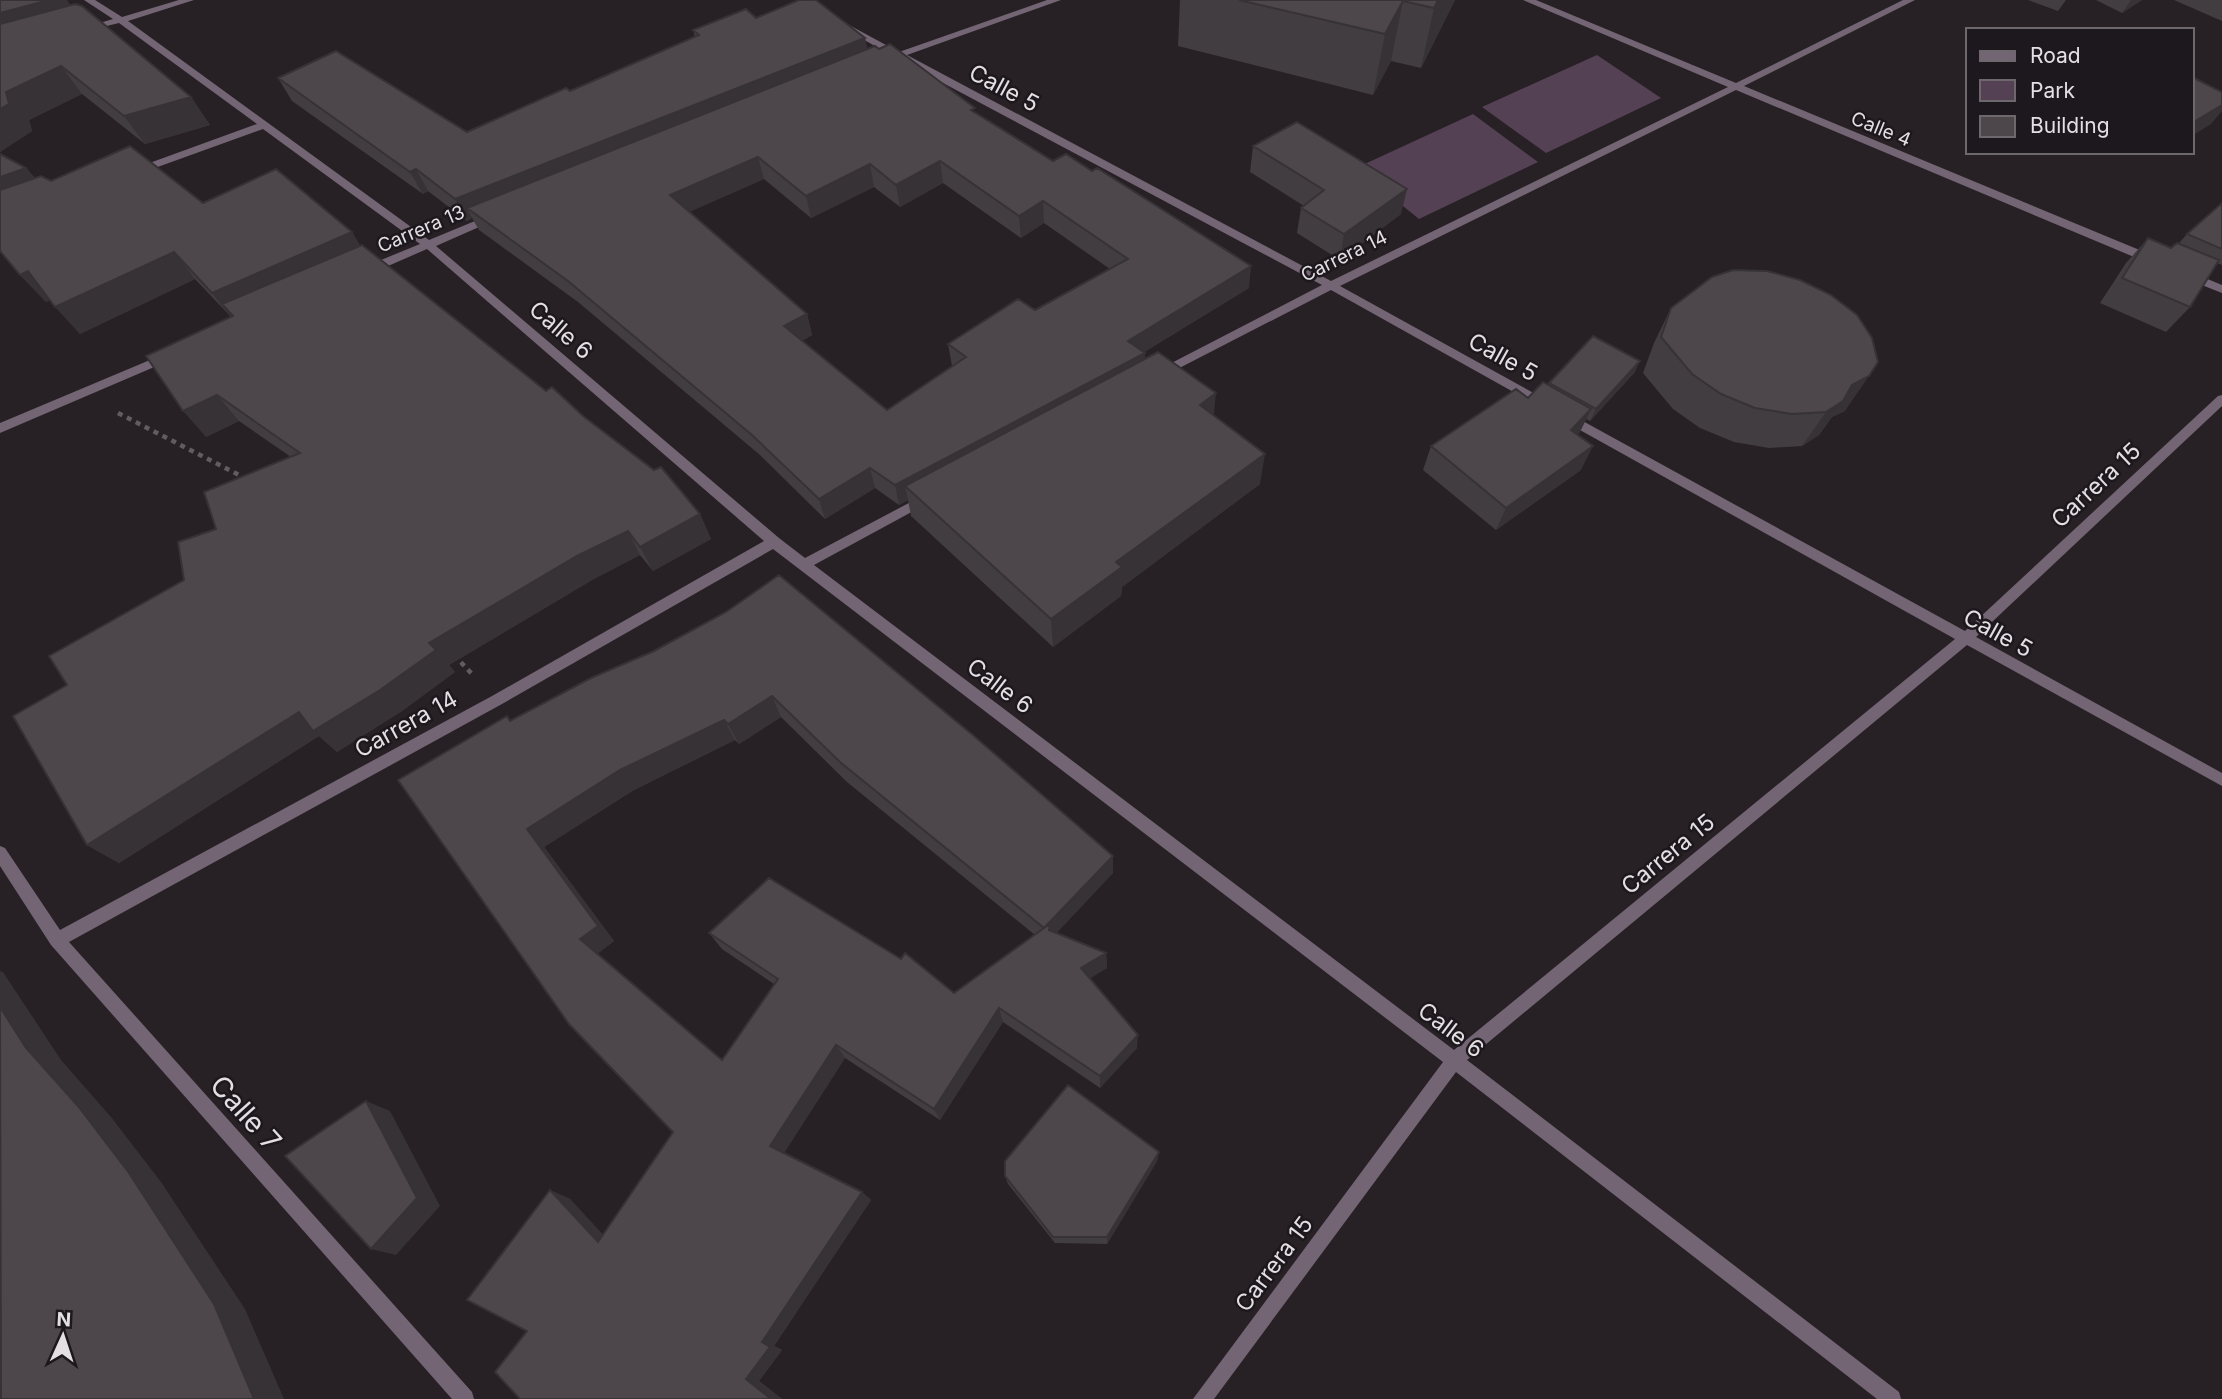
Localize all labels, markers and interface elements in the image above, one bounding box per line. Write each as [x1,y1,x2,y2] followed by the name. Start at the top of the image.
[1966,28,2194,154] legend
[2030,43,2081,68] text: Road
[964,58,1044,118] street label: Calle 5
[2030,78,2075,103] text: Park
[1848,107,1914,151] street label: Calle 4
[2030,113,2110,138] text: Building
[374,200,468,258] street label: Carrera 13
[1297,225,1391,287] street label: Carrera 14
[524,295,598,365] street label: Calle 6
[1464,327,1542,387] street label: Calle 5
[2046,437,2146,533] street label: Carrera 15
[1959,603,2037,663] street label: Calle 5
[962,652,1038,720] street label: Calle 6
[350,684,462,764] street label: Carrera 14
[1616,808,1720,900] street label: Carrera 15
[1413,996,1489,1064] street label: Calle 6
[203,1068,289,1158] street label: Calle 7
[1229,1211,1319,1317] street label: Carrera 15
[28,1301,98,1371] north arrow
[56,1308,72,1331] text: N

